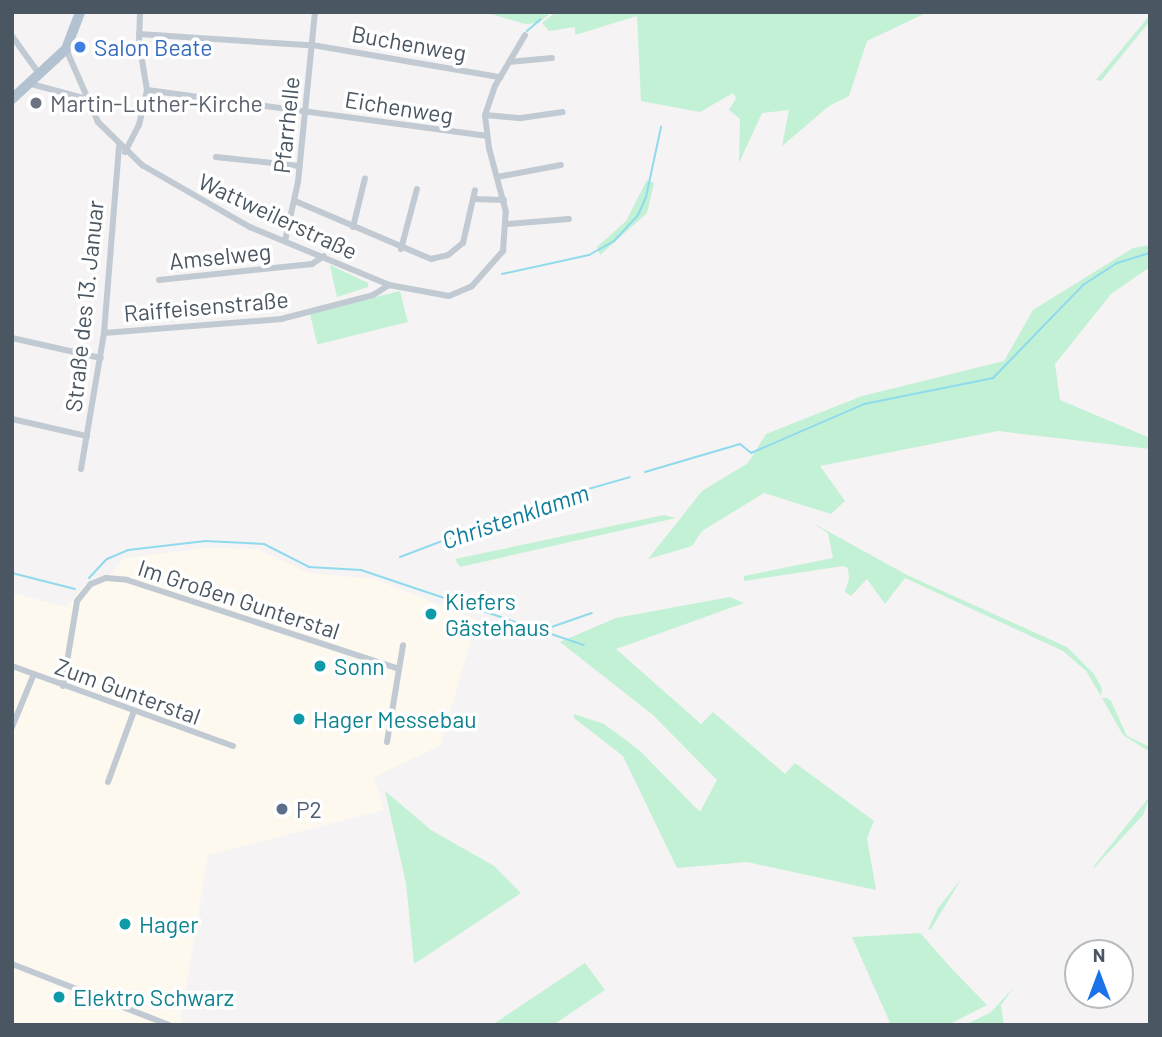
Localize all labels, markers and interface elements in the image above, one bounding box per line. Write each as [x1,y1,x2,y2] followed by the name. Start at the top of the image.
[350,19,468,67] street label: Buchenweg
[94,33,212,61] place label: Salon Beate
[72,39,88,55] marker: Salon Beate
[267,75,305,175] street label: Pfarrhelle
[343,85,455,129] street label: Eichenweg
[50,89,263,117] place label: Martin-Luther-Kirche
[28,95,44,111] marker: Martin-Luther-Kirche
[194,167,362,265] street label: Wattweilerstraße
[59,199,109,413] street label: Straße des 13. Januar
[168,237,272,275] street label: Amselweg
[122,285,290,327] street label: Raiffeisenstraße
[438,477,592,555] water label: Christenklamm
[135,553,343,645] street label: Im Großen Gunterstal
[445,587,550,641] place label: Kiefers Gästehaus
[423,606,439,622] marker: Kiefers Gästehaus
[52,652,204,730] street label: Zum Gunterstal
[334,652,385,680] place label: Sonn
[312,658,328,674] marker: Sonn
[313,705,477,733] place label: Hager Messebau
[291,711,307,727] marker: Hager Messebau
[296,795,322,823] place label: P2
[274,801,290,817] marker: P2
[139,910,199,938] place label: Hager
[117,916,133,932] marker: Hager
[1064,939,1134,1009] north arrow
[1093,943,1105,966] text: N
[73,983,234,1011] place label: Elektro Schwarz
[51,989,67,1005] marker: Elektro Schwarz

